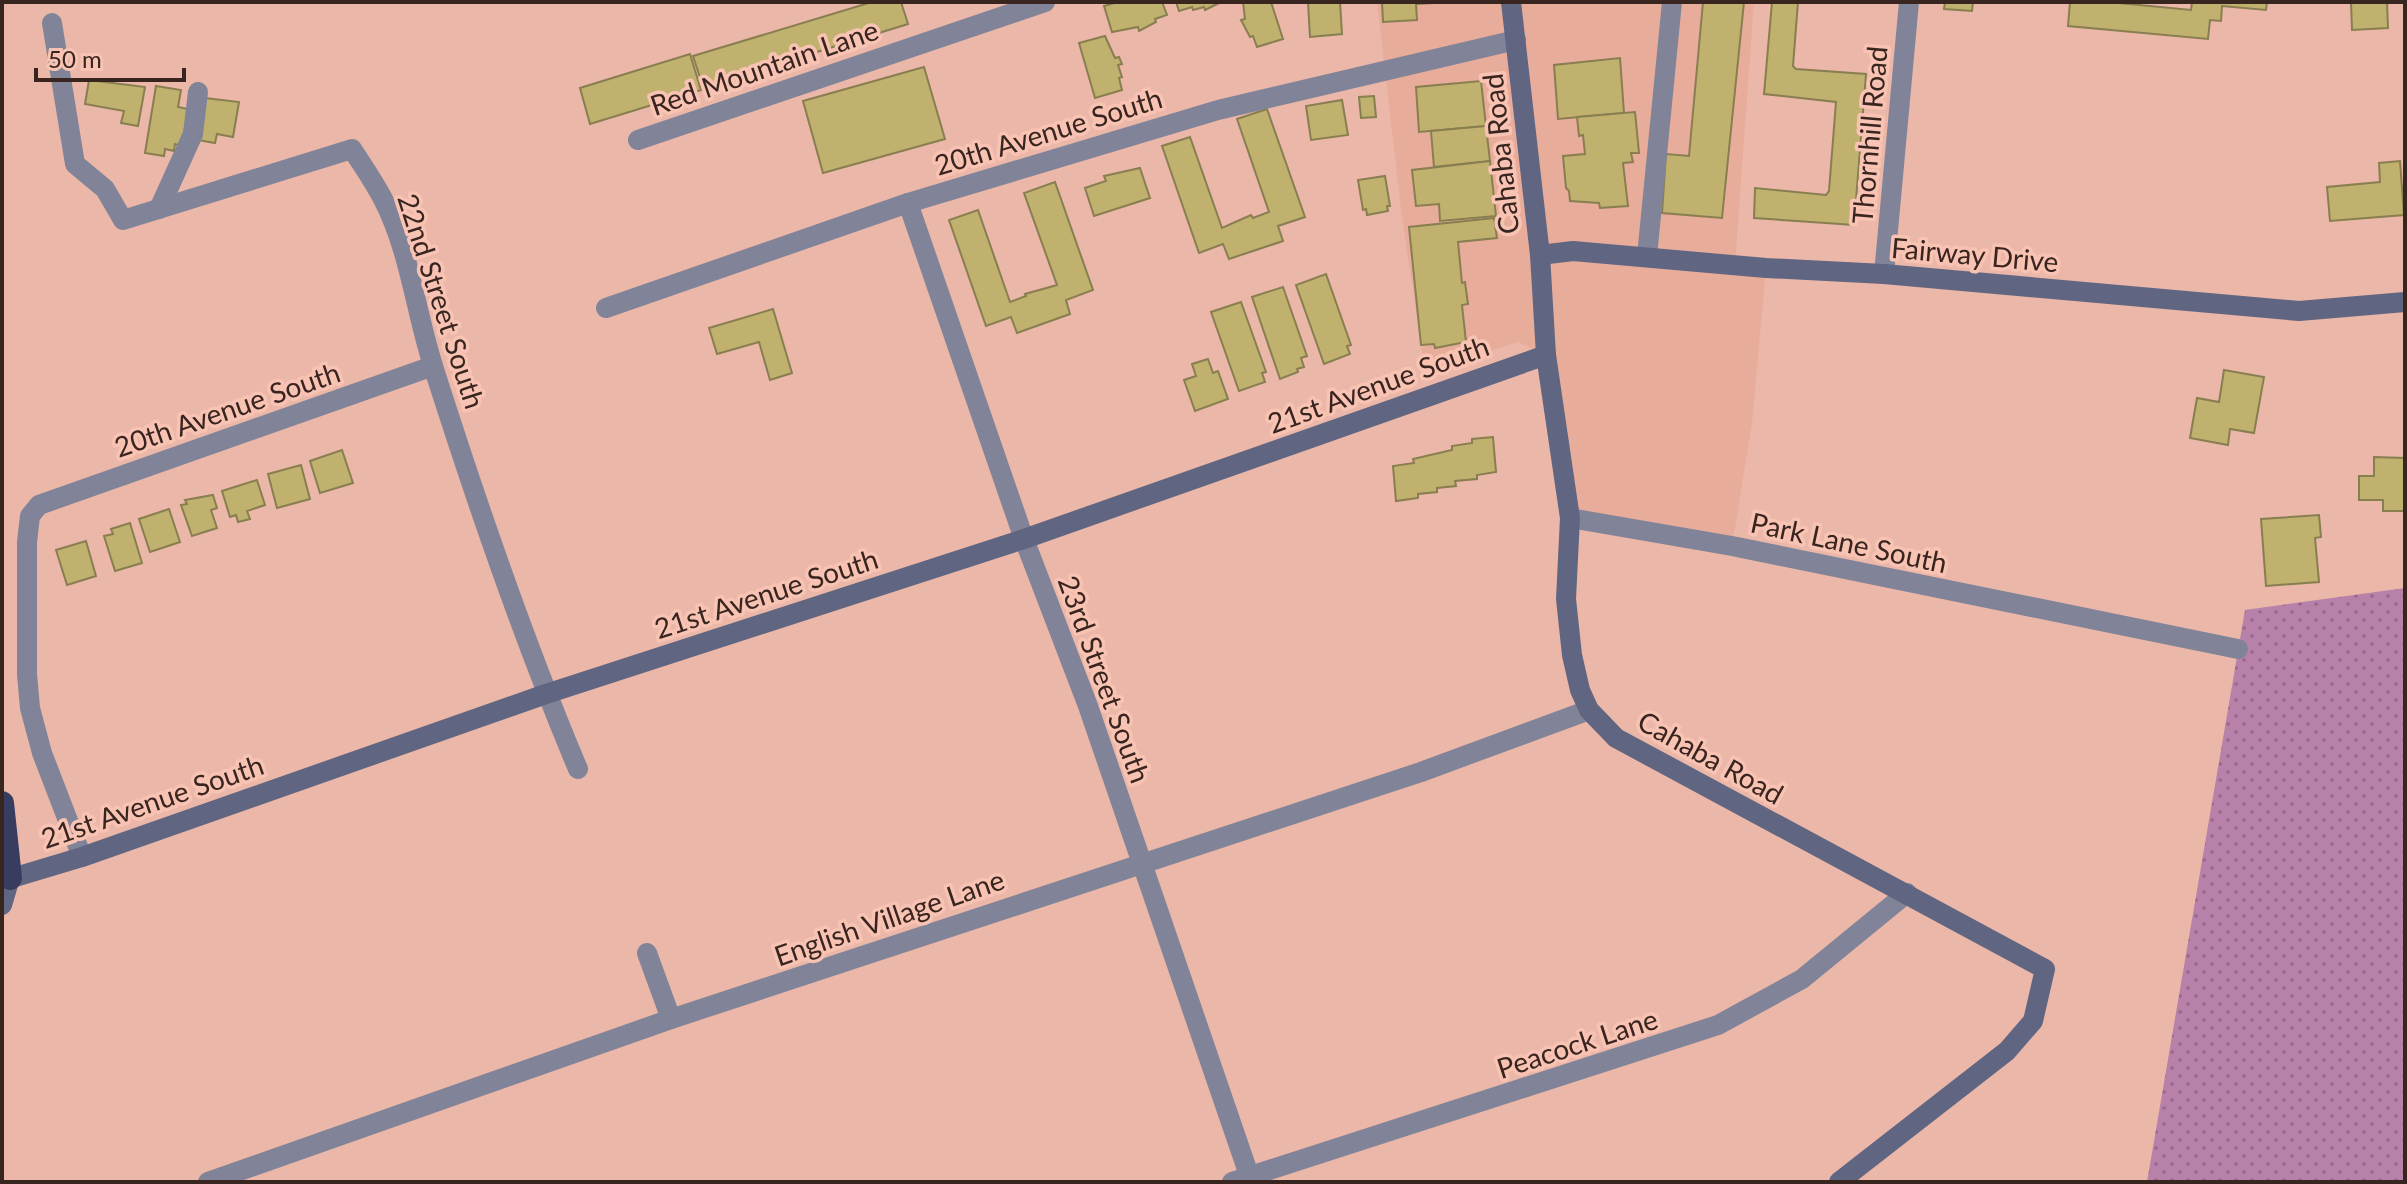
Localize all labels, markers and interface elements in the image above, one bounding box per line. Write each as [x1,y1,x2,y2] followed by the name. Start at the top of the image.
[646,12,882,122] street label: Red Mountain Lane
[36,32,184,82] scale bar
[48,44,102,73] text: 50 m
[1844,45,1894,225] street label: Thornhill Road
[1475,72,1525,236] street label: Cahaba Road
[930,80,1166,182] street label: 20th Avenue South
[391,189,493,413] street label: 22nd Street South
[1890,230,2060,278] street label: Fairway Drive
[1263,328,1493,440] street label: 21st Avenue South
[110,354,344,464] street label: 20th Avenue South
[1748,505,1950,579] street label: Park Lane South
[650,541,882,645] street label: 21st Avenue South
[1052,571,1158,787] street label: 23rd Street South
[1632,703,1790,811] street label: Cahaba Road
[36,747,268,855] street label: 21st Avenue South
[770,862,1008,972] street label: English Village Lane
[1492,1001,1662,1085] street label: Peacock Lane

